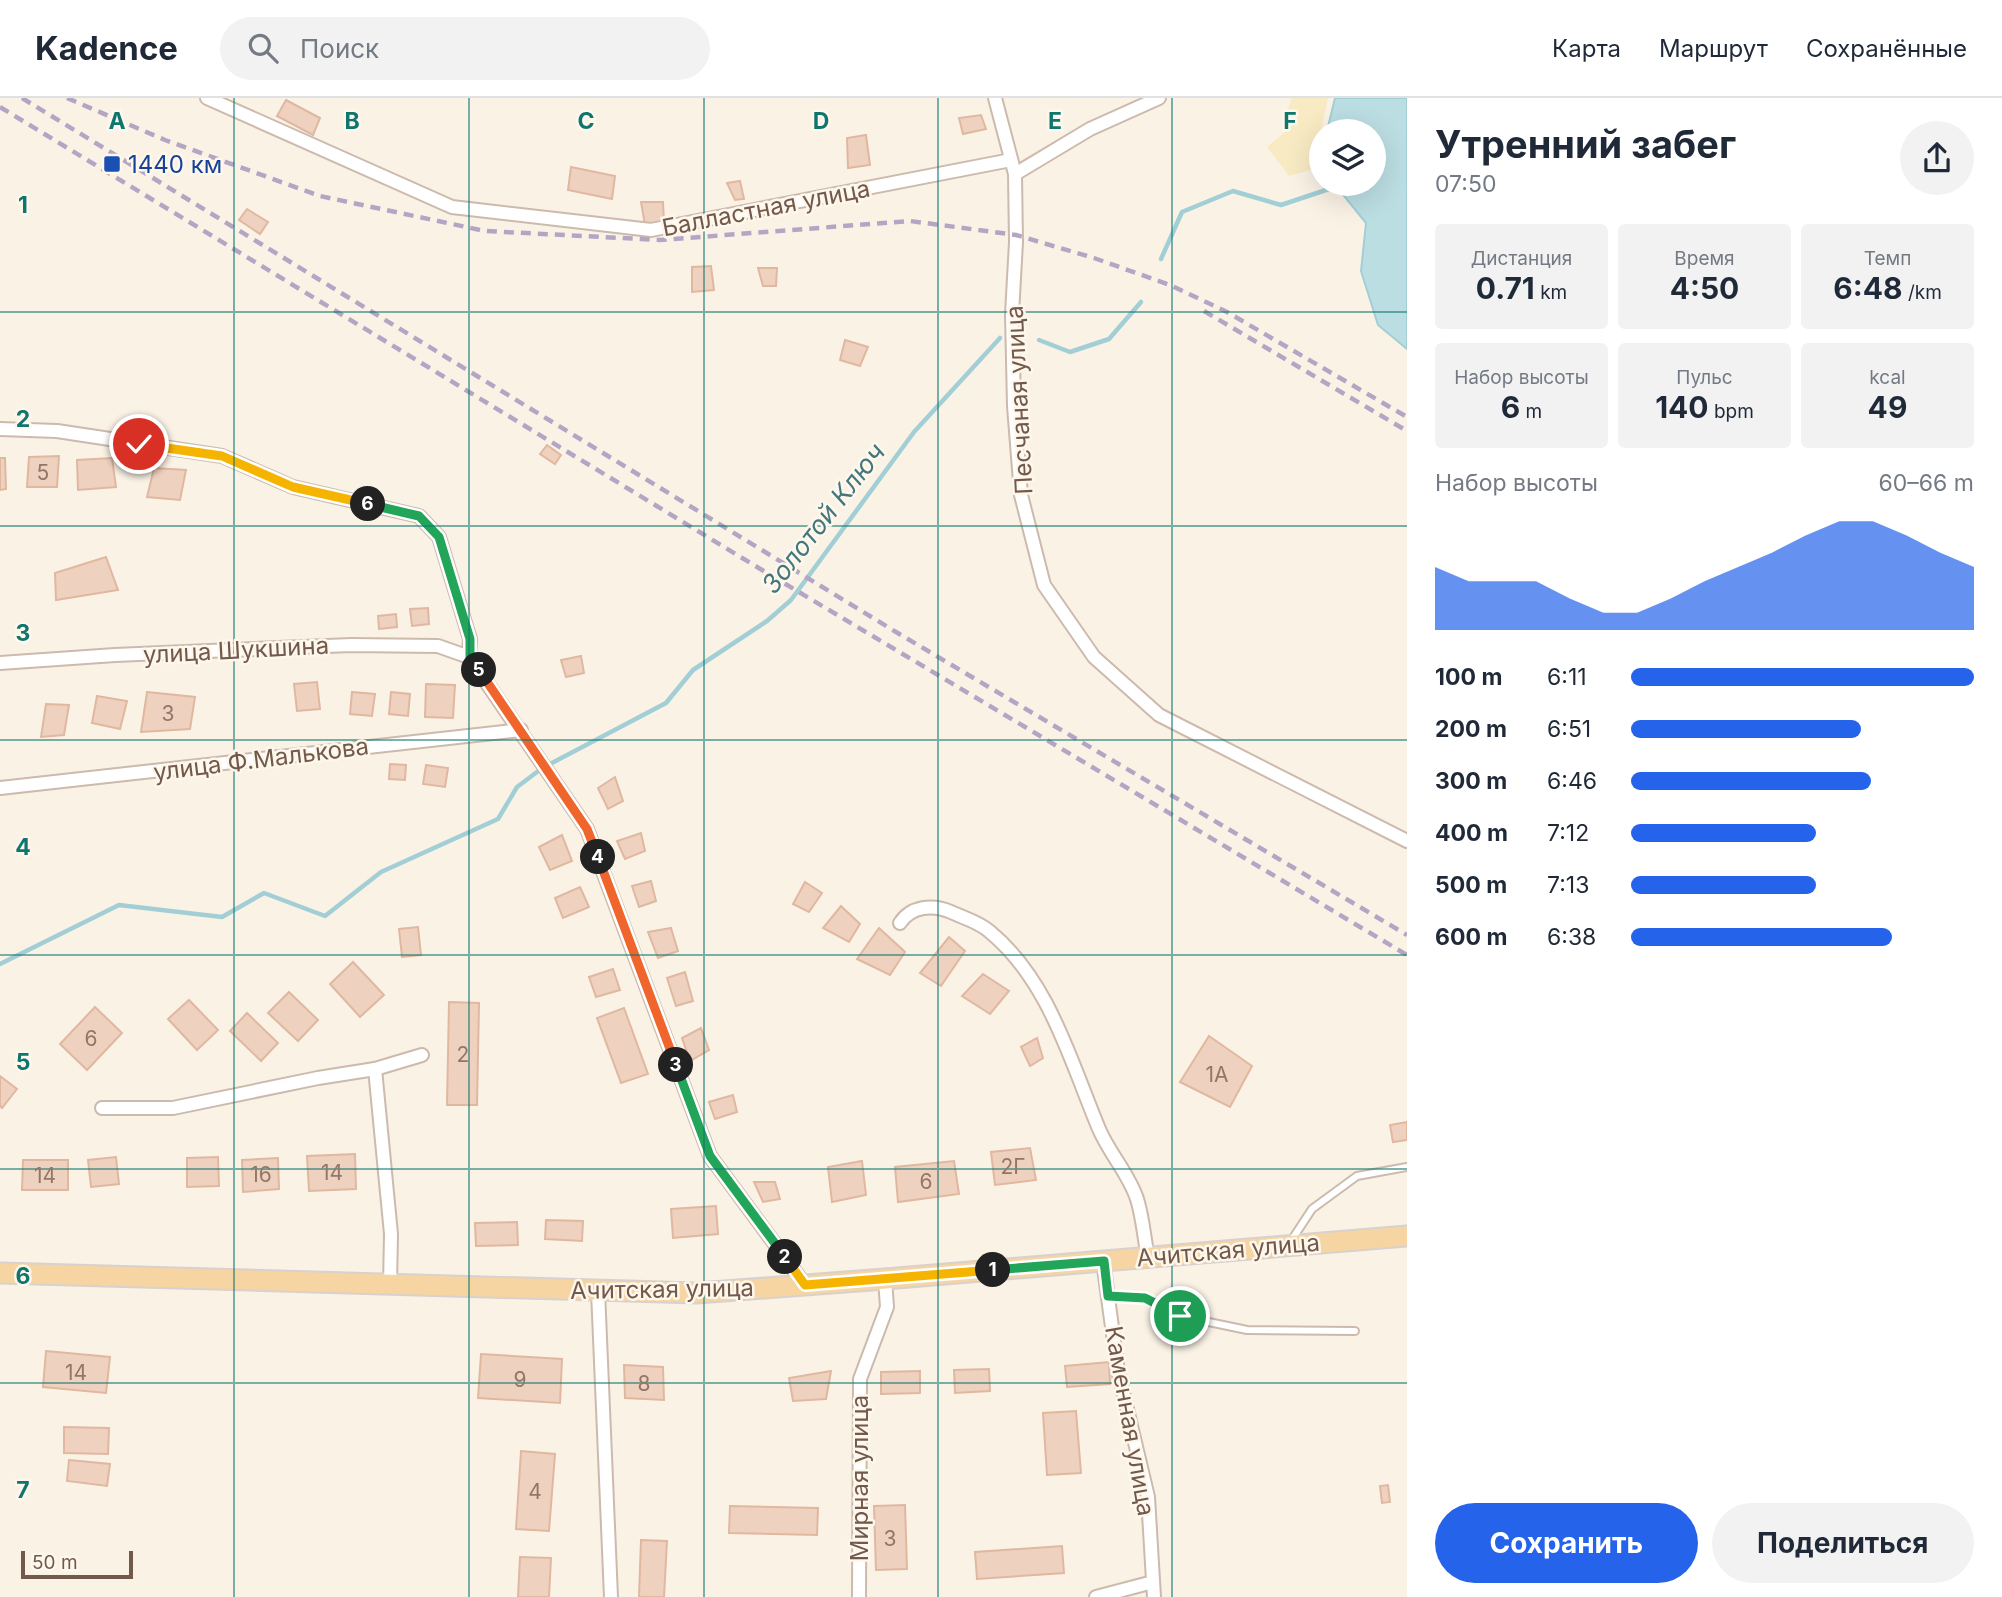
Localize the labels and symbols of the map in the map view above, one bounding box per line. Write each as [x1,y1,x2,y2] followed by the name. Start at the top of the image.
[108,107,126,135] text: A
[344,107,360,135] text: B
[577,107,595,135] text: C
[813,107,829,135] text: D
[1048,107,1062,135] text: E
[1283,107,1297,135] text: F
[128,150,222,179] place label: 1440 км
[102,154,122,174] marker: 1440 км
[660,174,872,242] street label: Балластная улица
[18,191,28,219] text: 1
[1000,305,1038,495] street label: Песчаная улица
[16,405,30,433] text: 2
[109,414,169,474] pin
[755,437,891,599] water label: Золотой Ключ
[37,460,49,485] house number: 5
[350,486,386,522] pin: 6
[16,619,30,647] text: 3
[142,631,330,669] street label: улица Шукшина
[462,652,496,688] pin: 5
[162,701,174,726] house number: 3
[152,731,370,787] street label: улица Ф.Малькова
[15,833,31,861] text: 4
[580,840,616,874] pin: 4
[84,1026,98,1051] house number: 6
[457,1042,469,1067] house number: 2
[16,1048,30,1076] text: 5
[658,1048,694,1082] pin: 3
[1205,1062,1229,1087] house number: 1А
[1001,1154,1025,1179] house number: 2Г
[321,1160,343,1185] house number: 14
[250,1162,272,1187] house number: 16
[34,1163,56,1188] house number: 14
[919,1169,933,1194] house number: 6
[1135,1228,1321,1272] street label: Ачитская улица
[768,1240,802,1274] pin: 2
[976,1252,1010,1288] pin: 1
[16,1262,30,1290] text: 6
[570,1273,754,1305] street label: Ачитская улица
[1150,1286,1210,1346] pin
[1099,1324,1161,1518] street label: Каменная улица
[65,1360,87,1385] house number: 14
[513,1367,527,1392] house number: 9
[638,1371,651,1396] house number: 8
[845,1395,874,1561] street label: Мирная улица
[16,1476,30,1504] text: 7
[528,1479,542,1504] house number: 4
[884,1526,896,1551] house number: 3
[21,1548,133,1580] scale bar

